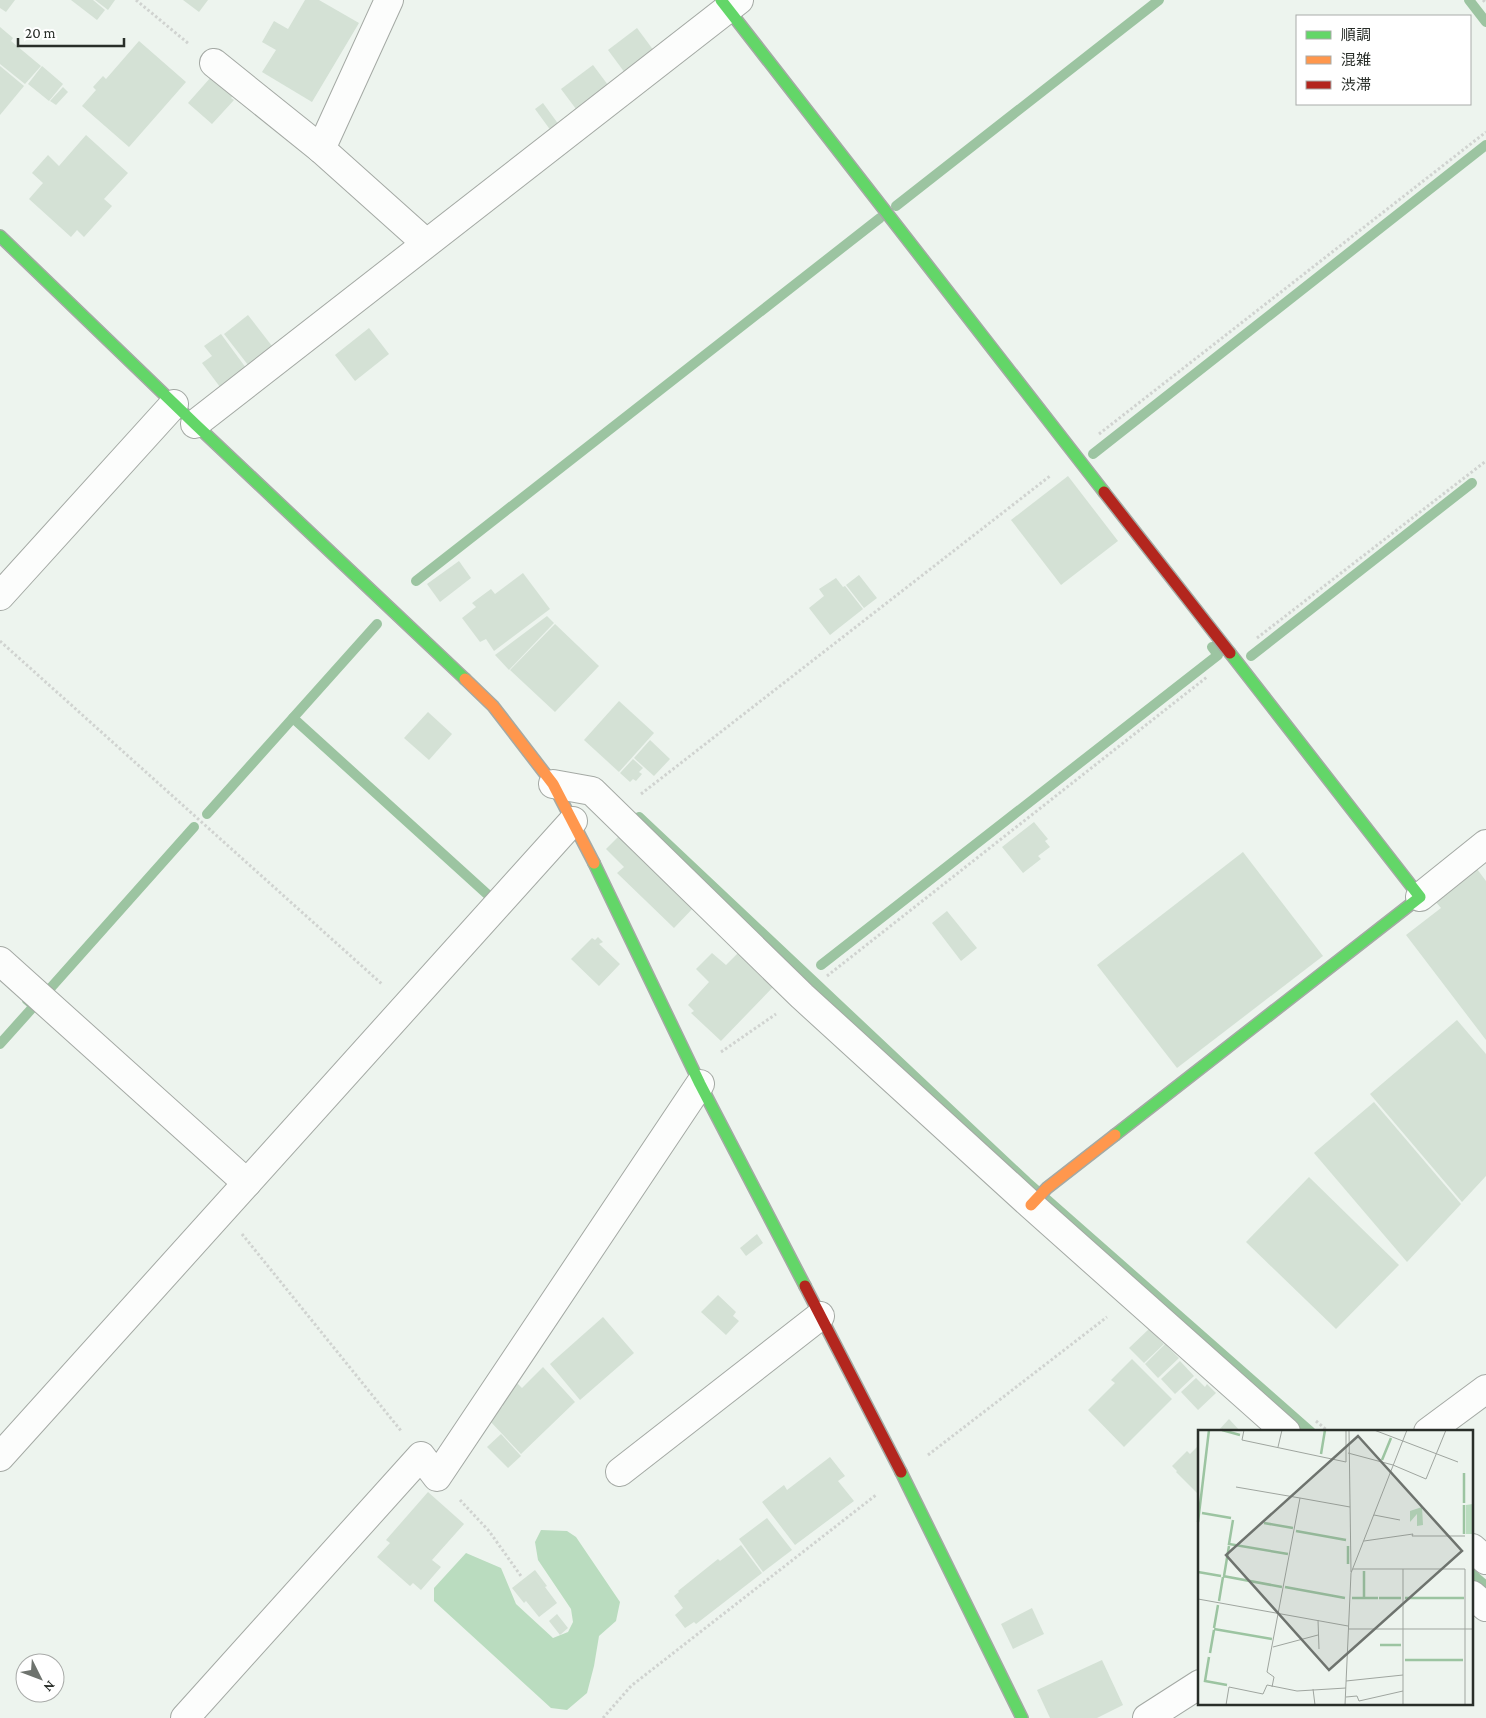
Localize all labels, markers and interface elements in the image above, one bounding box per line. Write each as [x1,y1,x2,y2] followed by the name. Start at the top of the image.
[18,15,124,47] scale bar
[1296,15,1471,105] legend
[25,25,56,41] text: 20 m
[1341,27,1371,43] text: 順調
[1341,52,1371,68] text: 混雑
[1341,77,1371,93] text: 渋滞
[1198,1430,1474,1706] inset map
[15,1653,65,1703] north arrow
[40,1678,59,1696] text: N

